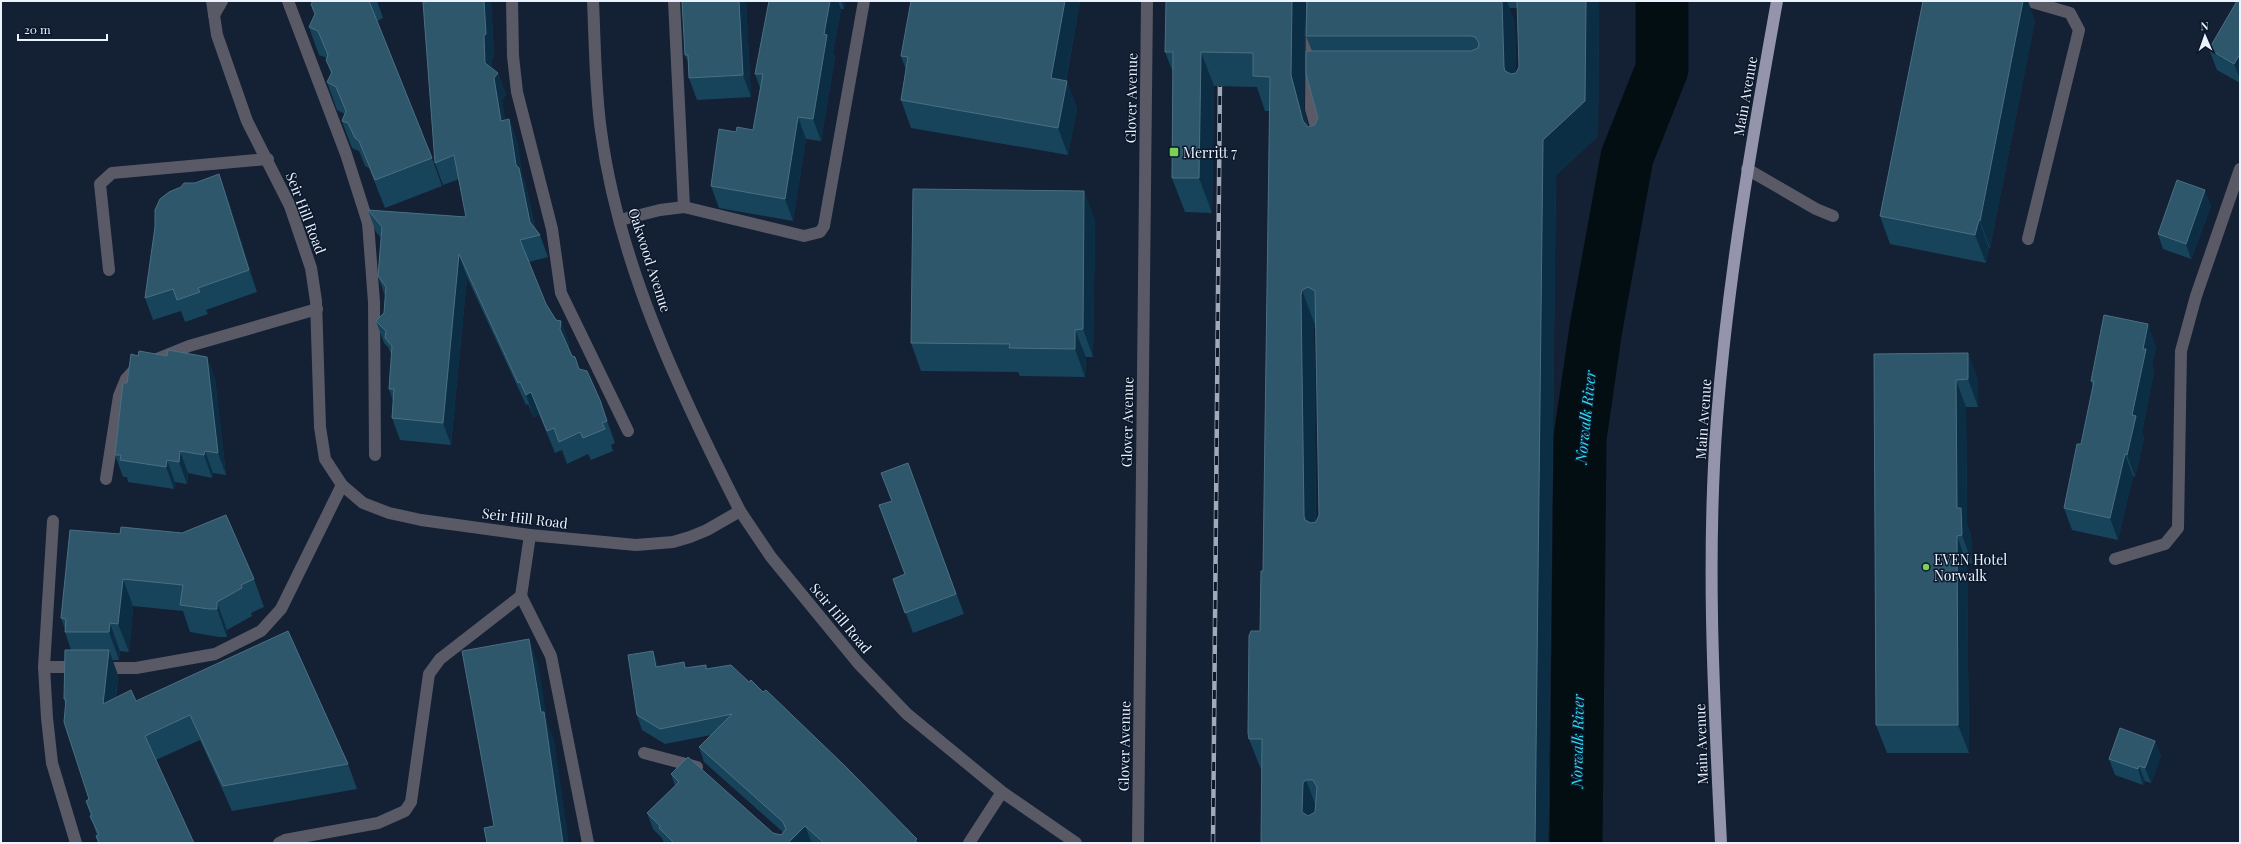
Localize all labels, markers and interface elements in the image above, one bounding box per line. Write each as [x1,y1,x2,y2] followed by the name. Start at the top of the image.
[18,16,107,42] scale bar
[2185,16,2225,56] north arrow
[2200,18,2209,33] text: N
[24,21,51,37] text: 20 m
[1121,53,1141,143] street label: Glover Avenue
[1729,55,1761,137] street label: Main Avenue
[1183,143,1237,162] place label: Merritt 7
[1168,146,1180,158] marker: Merritt 7
[282,169,330,257] street label: Seir Hill Road
[624,206,676,314] street label: Oakwood Avenue
[1570,369,1600,467] water label: Norwalk River
[1117,377,1137,467] street label: Glover Avenue
[1691,378,1715,460] street label: Main Avenue
[481,503,569,533] street label: Seir Hill Road
[1934,550,2007,585] place label: EVEN Hotel Norwalk
[1921,562,1931,572] marker: EVEN Hotel Norwalk
[806,579,876,657] street label: Seir Hill Road
[1566,693,1588,790] water label: Norwalk River
[1114,701,1134,791] street label: Glover Avenue
[1690,703,1712,785] street label: Main Avenue

